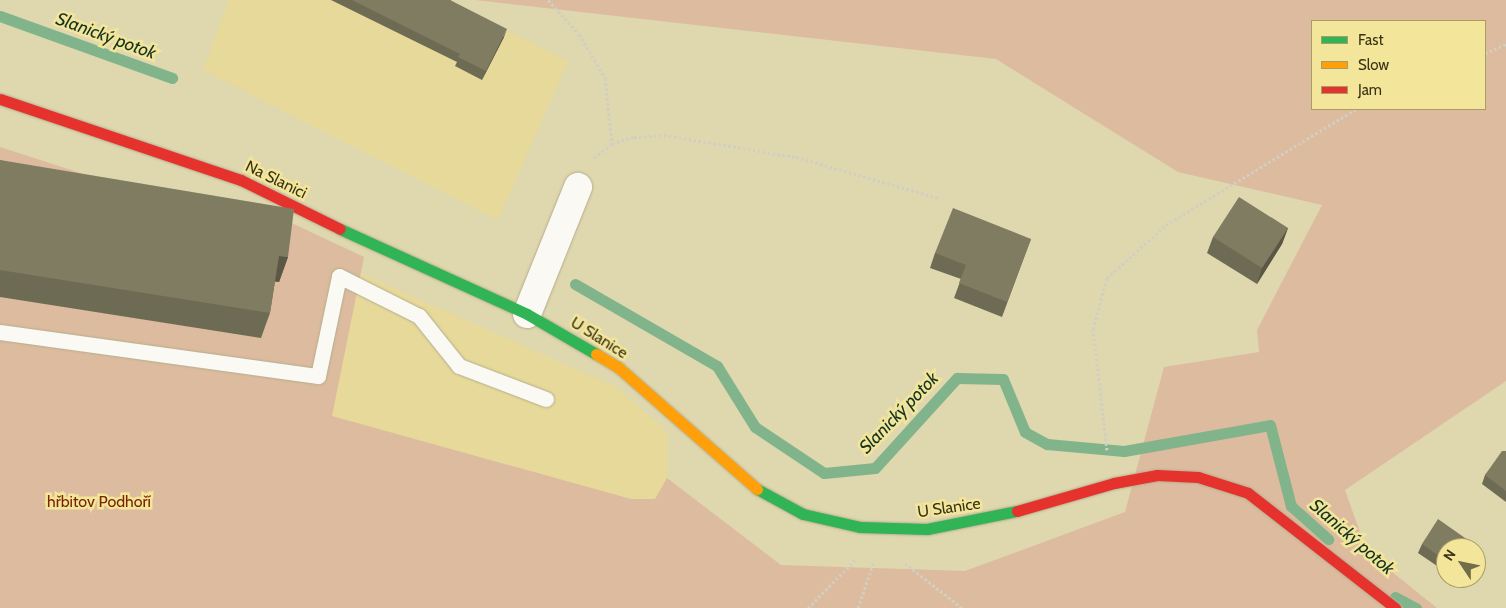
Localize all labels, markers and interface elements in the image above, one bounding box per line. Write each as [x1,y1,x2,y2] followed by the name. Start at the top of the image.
[53,8,159,64] water label: Slanický potok
[1311,20,1486,110] legend
[1358,31,1383,49] text: Fast
[1358,56,1389,74] text: Slow
[1358,81,1382,99] text: Jam
[242,157,310,203] street label: Na Slanici
[567,313,631,363] street label: U Slanice
[855,368,943,458] water label: Slanický potok
[47,492,151,512] park label: hřbitov Podhoří
[916,494,982,522] street label: U Slanice
[1305,494,1399,580] water label: Slanický potok
[1436,538,1486,588] north arrow
[1439,546,1460,564] text: N

